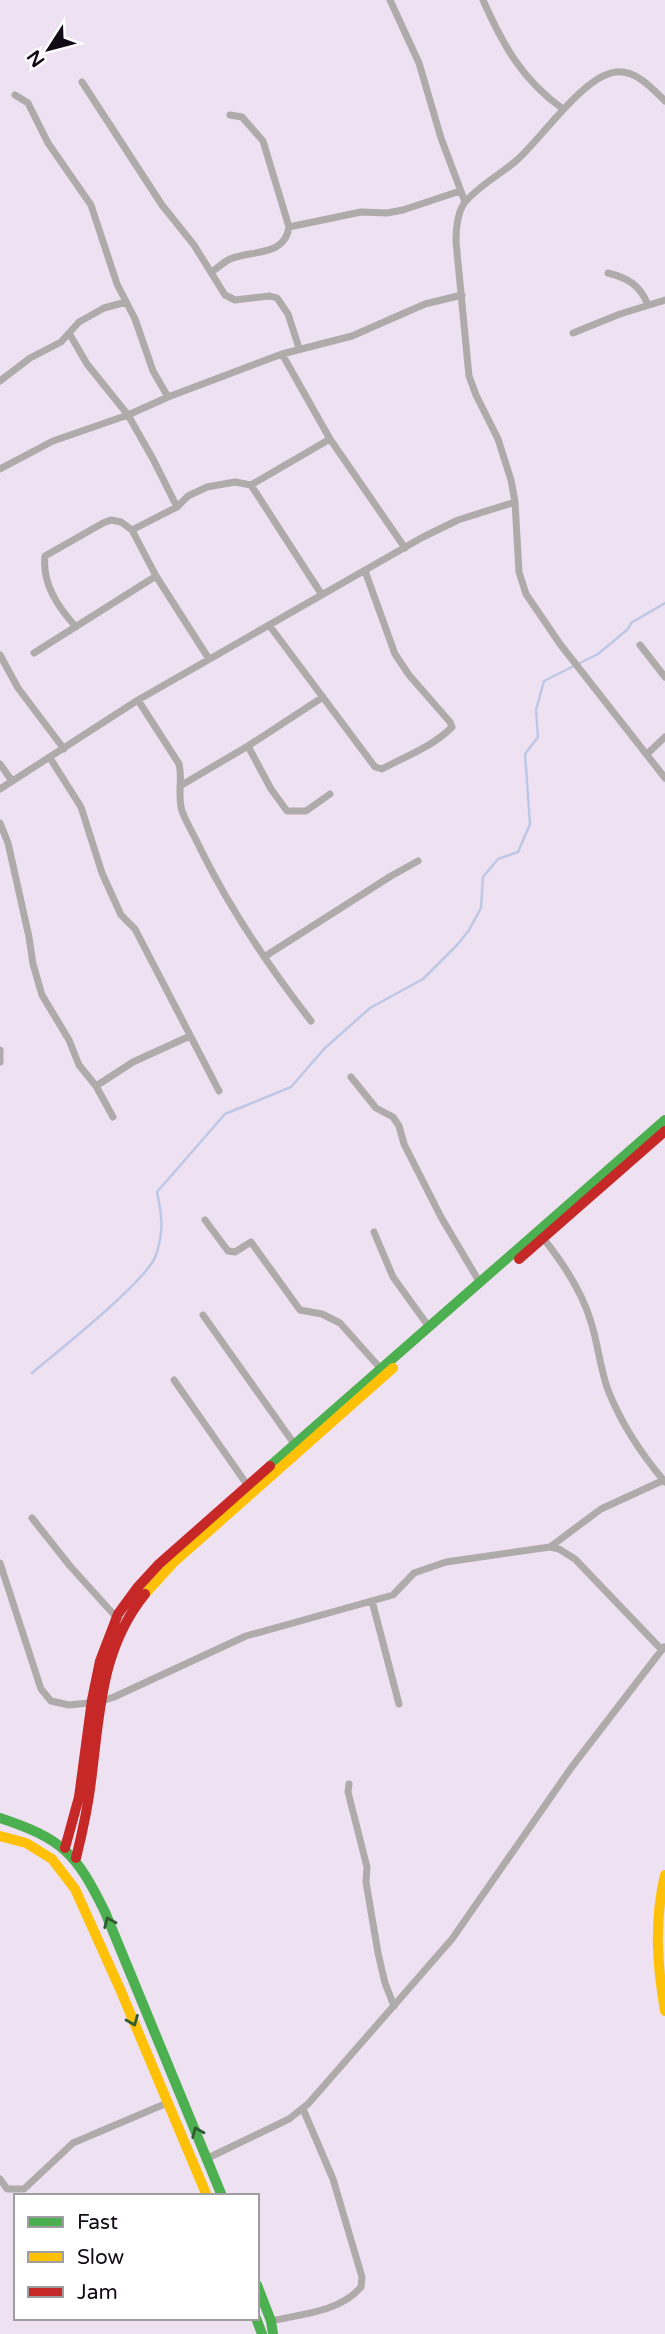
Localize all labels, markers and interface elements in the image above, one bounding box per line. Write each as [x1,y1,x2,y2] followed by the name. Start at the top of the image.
[14,14,84,84] north arrow
[23,46,49,71] text: N
[104,1917,118,1929] one-way arrow
[125,2014,139,2026] one-way arrow
[191,2127,205,2140] one-way arrow
[14,2194,259,2320] legend
[77,2210,118,2235] text: Fast
[77,2245,125,2270] text: Slow
[77,2280,118,2305] text: Jam

